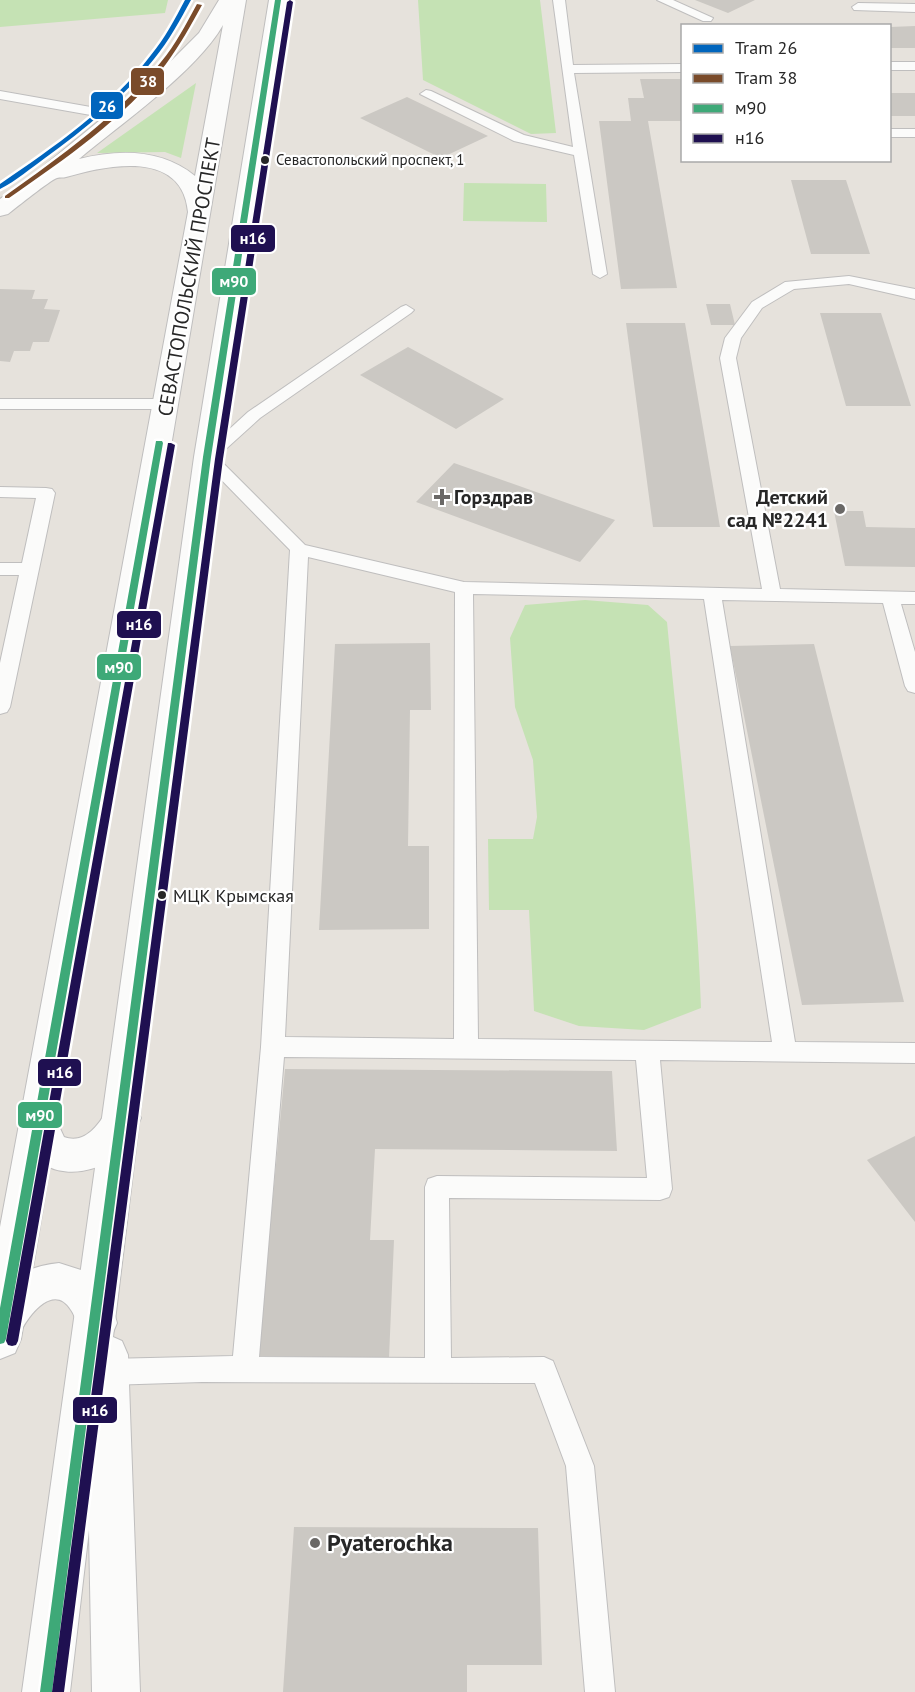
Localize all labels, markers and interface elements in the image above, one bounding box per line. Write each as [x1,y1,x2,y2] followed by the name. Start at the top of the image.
[681,24,891,162] legend
[735,36,797,59] text: Tram 26
[735,66,797,89] text: Tram 38
[130,67,165,96] line badge: 38
[139,71,157,91] text: 38
[90,91,124,120] line badge: 26
[98,96,116,116] text: 26
[735,96,766,119] text: м90
[735,126,764,149] text: н16
[152,136,226,418] street label: СЕВАСТОПОЛЬСКИЙ ПРОСПЕКТ
[276,150,464,169] place label: Севастопольский проспект, 1
[259,154,271,166] marker: Севастопольский проспект, 1
[230,224,276,253] line badge: н16
[240,228,266,248] text: н16
[211,267,257,296] line badge: м90
[220,271,248,291] text: м90
[454,484,533,510] place label: Горздрав
[727,484,828,533] place label: Детский сад №2241
[435,490,449,504] marker: Горздрав
[833,502,847,516] marker: Детский сад №2241
[116,610,162,639] line badge: н16
[126,614,152,634] text: н16
[96,653,142,681] line badge: м90
[105,657,133,677] text: м90
[173,884,294,907] place label: МЦК Крымская
[156,889,168,901] marker: МЦК Крымская
[37,1058,82,1087] line badge: н16
[47,1062,73,1082] text: н16
[17,1101,63,1129] line badge: м90
[26,1105,54,1125] text: м90
[72,1396,118,1424] line badge: н16
[82,1400,108,1420] text: н16
[327,1527,453,1558] place label: Pyaterochka
[308,1536,322,1550] marker: Pyaterochka

